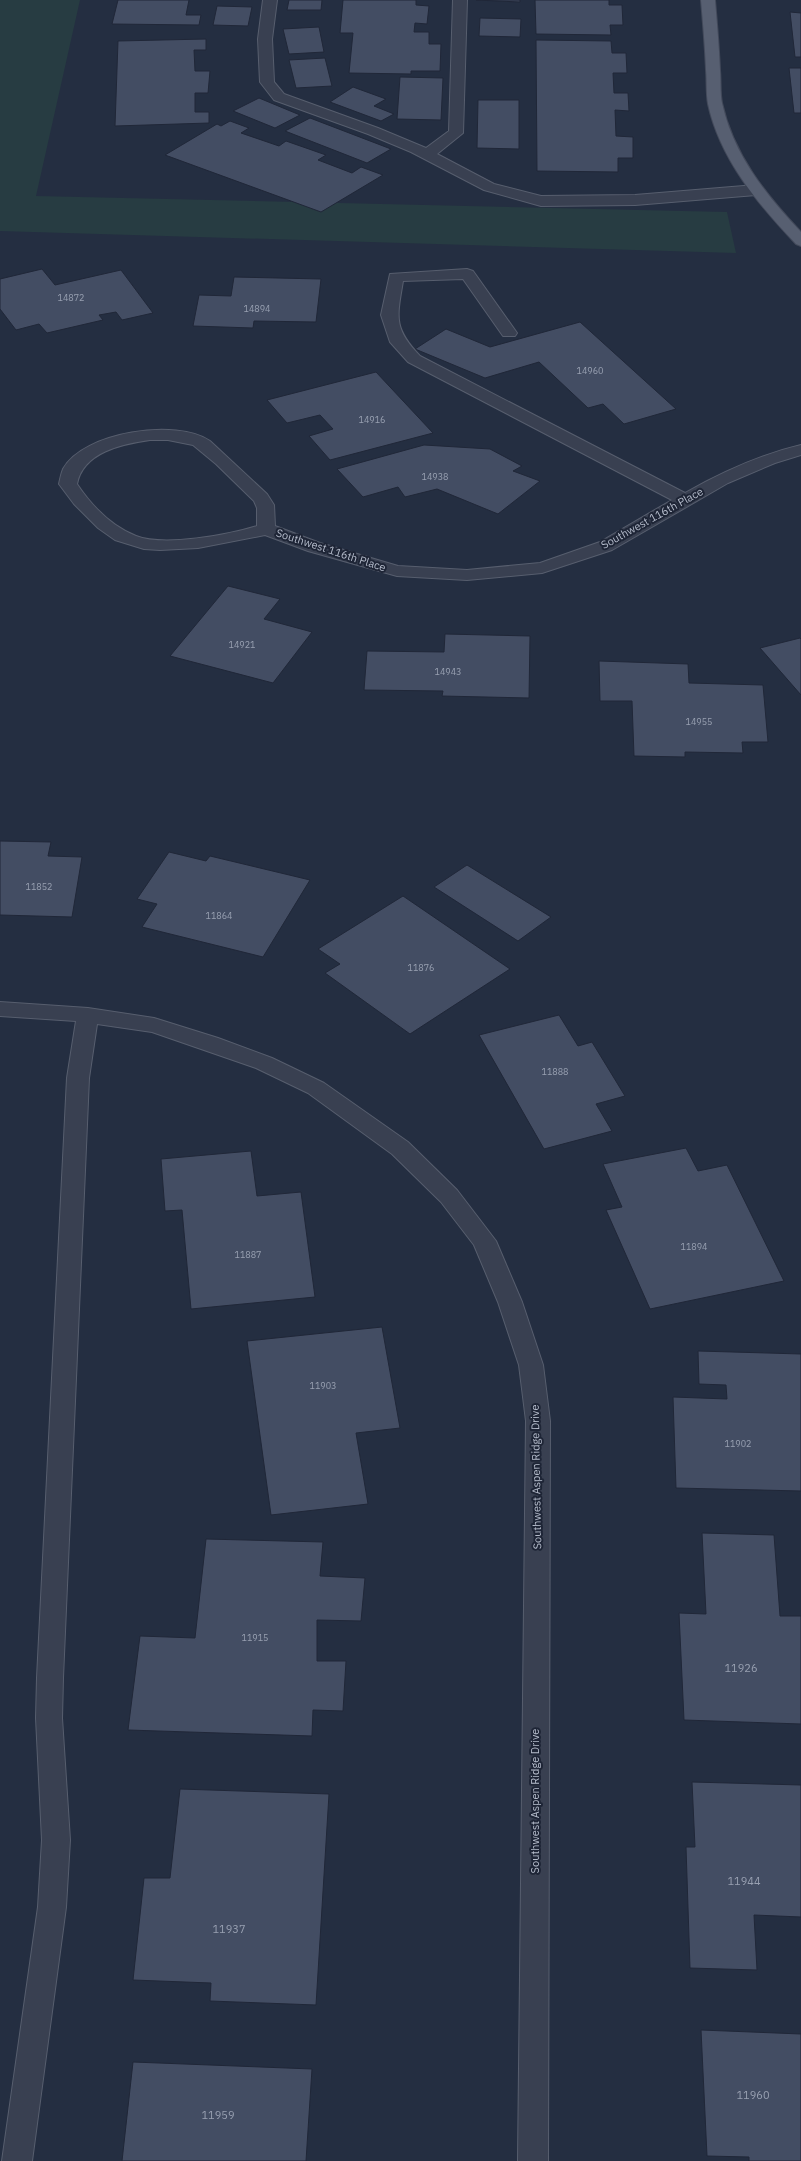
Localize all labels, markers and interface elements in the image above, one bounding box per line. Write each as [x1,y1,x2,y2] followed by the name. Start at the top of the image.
[57,292,85,303] house number: 14872
[243,303,271,314] house number: 14894
[576,365,604,376] house number: 14960
[358,414,386,425] house number: 14916
[421,471,449,482] house number: 14938
[599,484,705,552] street label: Southwest 116th Place
[274,526,388,574] street label: Southwest 116th Place
[228,639,256,650] house number: 14921
[434,666,462,677] house number: 14943
[685,716,713,727] house number: 14955
[25,881,53,892] house number: 11852
[205,910,233,921] house number: 11864
[407,962,435,973] house number: 11876
[541,1066,569,1077] house number: 11888
[680,1241,708,1252] house number: 11894
[234,1249,262,1260] house number: 11887
[309,1380,337,1391] house number: 11903
[528,1404,544,1550] street label: Southwest Aspen Ridge Drive
[724,1438,752,1449] house number: 11902
[241,1632,269,1643] house number: 11915
[725,1661,758,1675] house number: 11926
[528,1729,542,1873] street label: Southwest Aspen Ridge Drive
[728,1874,761,1888] house number: 11944
[213,1922,246,1936] house number: 11937
[737,2088,770,2102] house number: 11960
[202,2108,235,2122] house number: 11959

